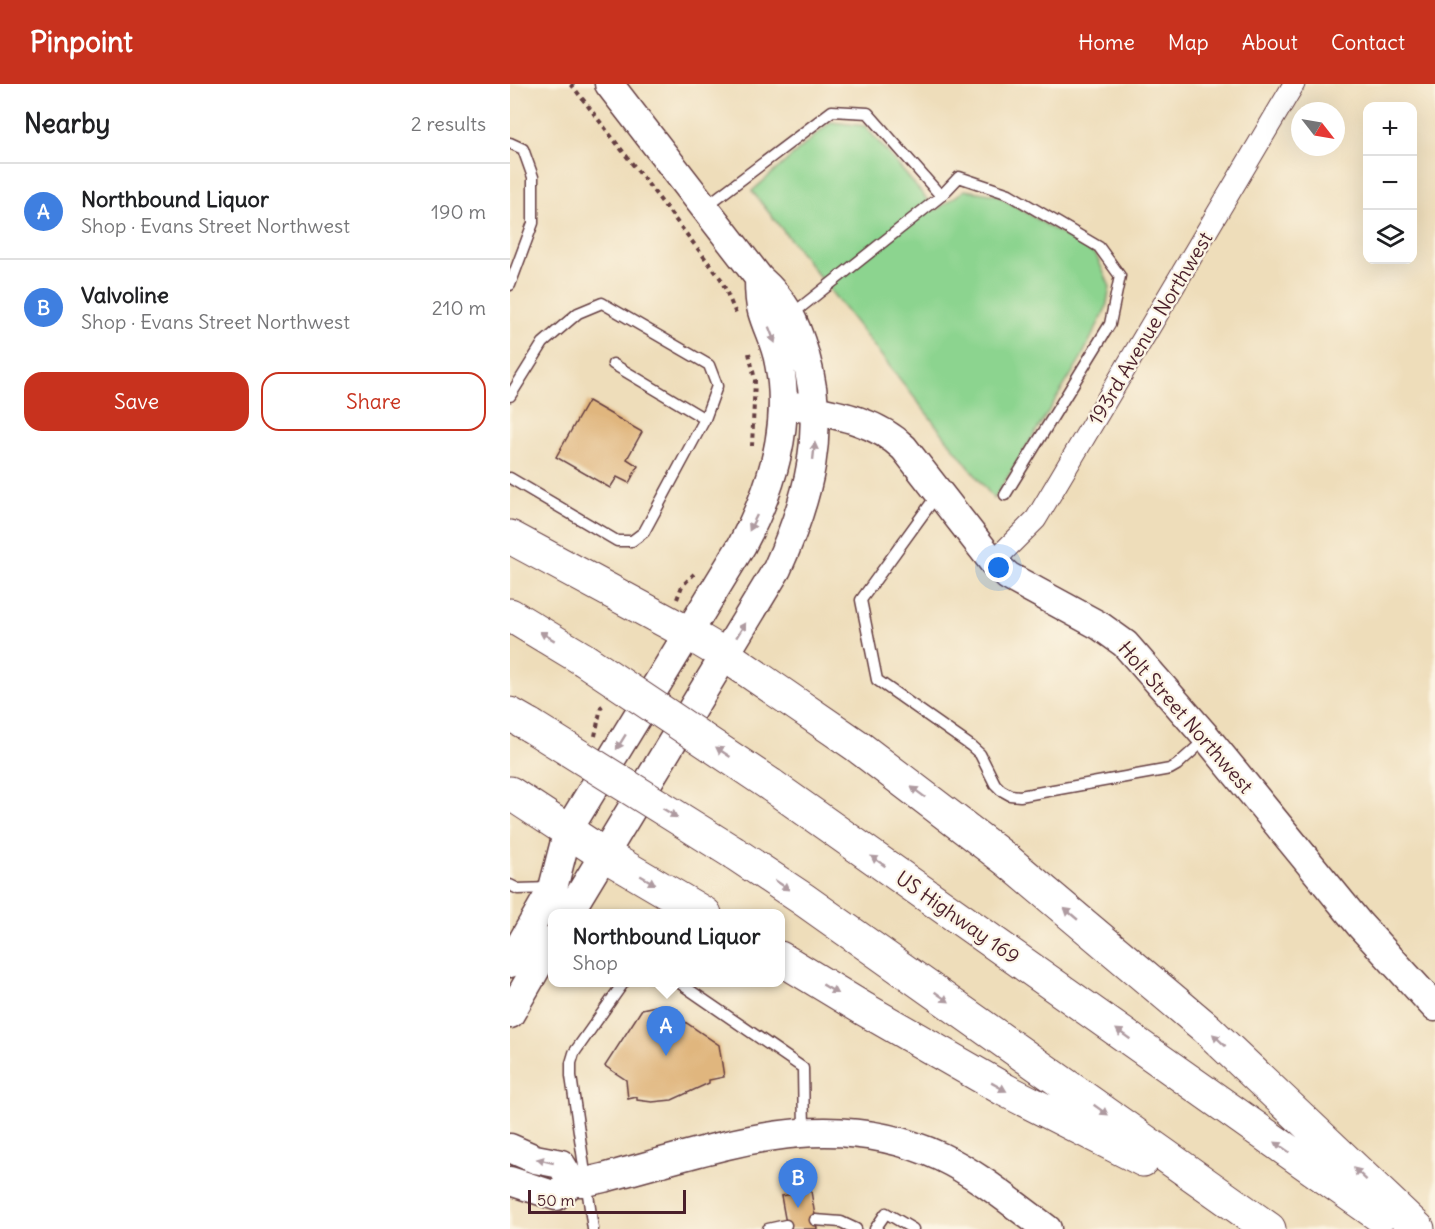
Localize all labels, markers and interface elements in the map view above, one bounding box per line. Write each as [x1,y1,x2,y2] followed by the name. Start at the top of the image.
[30,24,133,60] text: Pinpoint
[1078,29,1135,56] text: Home
[1168,29,1209,56] text: Map
[1242,29,1298,56] text: About
[1331,29,1405,56] text: Contact
[1291,102,1345,156] north arrow
[1363,102,1417,264] map controls
[1363,102,1417,156] button: +
[24,107,110,140] text: Nearby
[411,111,486,136] text: 2 results
[1363,156,1417,210] button: −
[81,185,269,213] text: Northbound Liquor
[37,199,50,224] text: A
[431,199,486,224] text: 190 m
[1363,210,1417,264] button: layers
[81,213,350,238] text: Shop · Evans Street Northwest
[1082,227,1218,429] street label: 193rd Avenue Northwest
[81,281,169,309] text: Valvoline
[37,295,50,320] text: B
[432,295,486,320] text: 210 m
[81,309,350,334] text: Shop · Evans Street Northwest
[767,326,777,344] one-way arrow
[24,372,249,431] button: Save
[261,372,486,431] button: Share
[809,441,819,460] one-way arrow
[749,515,758,532] one-way arrow
[984,553,1013,582] your location
[735,621,746,638] one-way arrow
[539,631,555,642] one-way arrow
[1113,636,1259,798] street label: Holt Street Northwest
[615,734,626,750] one-way arrow
[715,747,731,758] one-way arrow
[910,786,926,799] one-way arrow
[661,807,678,818] one-way arrow
[871,855,886,867] one-way arrow
[891,865,1025,969] street label: US Highway 169
[640,875,657,885] one-way arrow
[774,879,790,891] one-way arrow
[1063,908,1078,921] one-way arrow
[548,909,785,987] popup
[573,922,760,950] text: Northbound Liquor
[573,950,618,975] text: Shop
[822,983,838,994] one-way arrow
[933,991,949,1003] one-way arrow
[646,1006,686,1056] pin: A
[1115,1029,1131,1040] one-way arrow
[1212,1034,1226,1048] one-way arrow
[990,1082,1007,1092] one-way arrow
[1093,1104,1109,1115] one-way arrow
[1274,1142,1290,1153] one-way arrow
[535,1155,554,1165] one-way arrow
[778,1158,818,1208] pin: B
[1354,1168,1368,1182] one-way arrow
[528,1187,686,1214] scale bar
[537,1190,575,1210] text: 50 m

